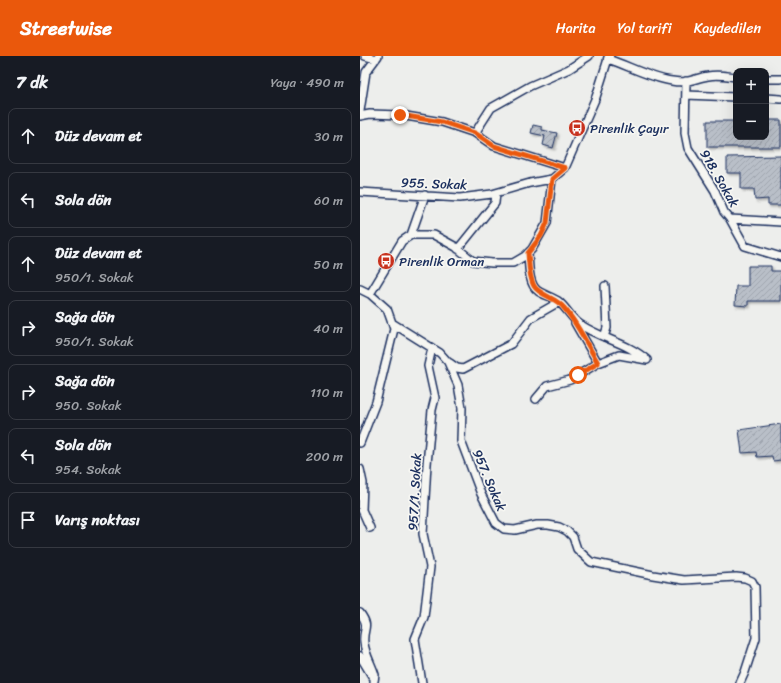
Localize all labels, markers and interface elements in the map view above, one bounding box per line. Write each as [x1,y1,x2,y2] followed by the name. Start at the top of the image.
[20,12,112,45] text: Streetwise
[556,16,596,41] text: Harita
[618,16,672,41] text: Yol tarifi
[694,16,761,41] text: Kaydedilen
[16,67,48,97] text: 7 dk
[733,68,769,140] map controls
[733,68,769,104] button: +
[270,71,344,94] text: Yaya · 490 m
[733,104,769,140] button: −
[391,106,409,124] route end
[590,117,669,140] place label: Pirenlik Çayır
[567,118,587,138] bus stop icon: Pirenlik Çayır
[55,123,142,149] text: Düz devam et
[17,125,39,147] icon: ahead
[314,125,343,148] text: 30 m
[694,145,746,212] street label: 918. Sokak
[400,171,468,196] street label: 955. Sokak
[55,187,111,213] text: Sola dön
[17,189,39,211] icon: left
[314,189,343,212] text: 60 m
[55,240,142,266] text: Düz devam et
[399,250,484,273] place label: Pirenlik Orman
[376,251,396,271] bus stop icon: Pirenlik Orman
[17,253,39,275] icon: ahead
[313,253,343,276] text: 50 m
[55,266,134,289] text: 950/1. Sokak
[55,304,115,330] text: Sağa dön
[17,317,39,339] icon: right
[313,317,343,340] text: 40 m
[55,330,134,353] text: 950/1. Sokak
[569,366,587,384] route start
[55,368,115,394] text: Sağa dön
[17,381,39,403] icon: right
[310,381,343,404] text: 110 m
[55,394,122,417] text: 950. Sokak
[55,432,111,458] text: Sola dön
[17,445,39,467] icon: left
[306,445,343,468] text: 200 m
[466,445,513,515] street label: 957. Sokak
[401,452,428,531] street label: 957/1. Sokak
[55,458,121,481] text: 954. Sokak
[55,507,140,533] text: Varış noktası
[17,509,39,531] icon: arrive

